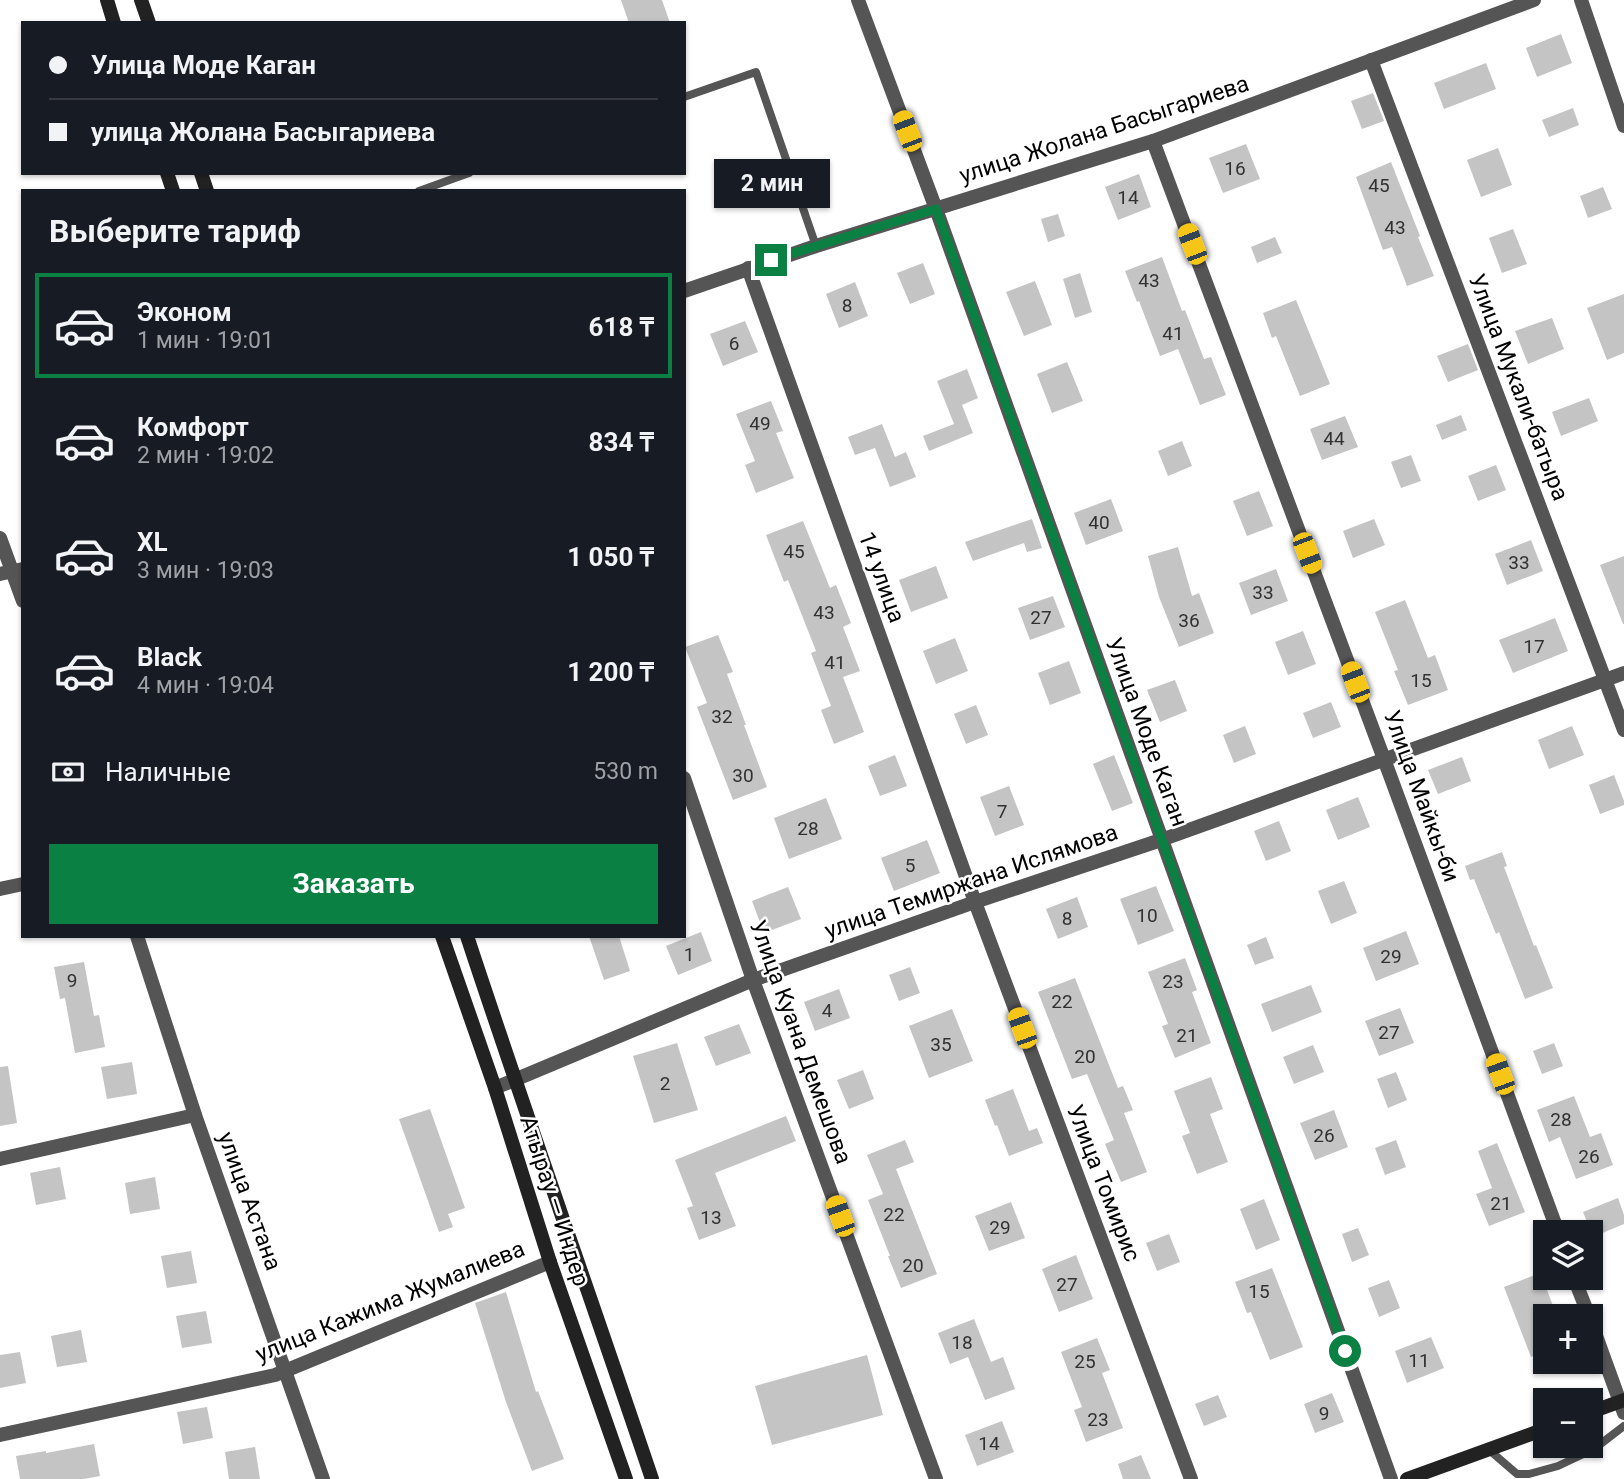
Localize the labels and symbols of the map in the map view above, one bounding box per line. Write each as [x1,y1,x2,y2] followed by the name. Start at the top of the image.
[956,70,1252,189] street label: улица Жолана Басыгариева
[890,108,925,154] car
[1224,157,1246,180] house number: 16
[713,159,829,208] callout: 2 мин
[1368,174,1390,197] house number: 45
[1117,186,1139,209] house number: 14
[1384,216,1406,239] house number: 43
[1175,221,1210,267] car
[755,244,787,276] route end
[1138,269,1160,292] house number: 43
[1463,270,1574,504] street label: Улица Мукали-батыра
[842,294,852,317] house number: 8
[1162,322,1184,345] house number: 41
[729,332,739,355] house number: 6
[749,412,771,435] house number: 49
[1323,427,1345,450] house number: 44
[1088,511,1110,534] house number: 40
[853,528,910,626] street label: 14 улица
[1290,530,1325,576] car
[783,540,805,563] house number: 45
[1508,551,1530,574] house number: 33
[1252,581,1274,604] house number: 33
[813,601,835,624] house number: 43
[1030,606,1052,629] house number: 27
[1178,609,1200,632] house number: 36
[1100,634,1193,830] street label: Улица Моде Каган
[1523,635,1545,658] house number: 17
[824,651,846,674] house number: 41
[1338,659,1373,705] car
[1410,669,1432,692] house number: 15
[711,705,733,728] house number: 32
[1378,707,1465,886] street label: Улица Майкы-би
[732,764,754,787] house number: 30
[997,800,1007,823] house number: 7
[797,817,819,840] house number: 28
[821,819,1121,944] street label: улица Темиржана Ислямова
[905,854,915,877] house number: 5
[1136,904,1158,927] house number: 10
[1062,907,1072,930] house number: 8
[744,917,857,1168] street label: Улица Куана Демешова
[684,943,694,966] house number: 1
[1380,945,1402,968] house number: 29
[67,969,77,992] house number: 9
[1162,970,1184,993] house number: 23
[1051,990,1073,1013] house number: 22
[822,999,833,1022] house number: 4
[1005,1005,1040,1051] car
[1378,1021,1400,1044] house number: 27
[1176,1024,1198,1047] house number: 21
[930,1033,952,1056] house number: 35
[1074,1045,1096,1068] house number: 20
[1483,1051,1518,1097] car
[660,1072,670,1095] house number: 2
[1061,1101,1146,1265] street label: Улица Томирис
[1550,1108,1572,1131] house number: 28
[514,1113,595,1290] street label: Атырау — Индер
[1313,1124,1335,1147] house number: 26
[212,1128,287,1274] street label: улица Астана
[1578,1145,1600,1168] house number: 26
[1490,1192,1512,1215] house number: 21
[823,1193,858,1239] car
[883,1203,905,1226] house number: 22
[700,1206,722,1229] house number: 13
[989,1216,1011,1239] house number: 29
[252,1235,529,1368] street label: улица Кажима Жумалиева
[902,1254,924,1277] house number: 20
[1056,1273,1078,1296] house number: 27
[1248,1280,1270,1303] house number: 15
[951,1331,973,1354] house number: 18
[1329,1335,1361,1367] route start
[1408,1349,1430,1372] house number: 11
[1074,1350,1096,1373] house number: 25
[1319,1402,1329,1425] house number: 9
[1087,1408,1109,1431] house number: 23
[978,1432,1000,1455] house number: 14

